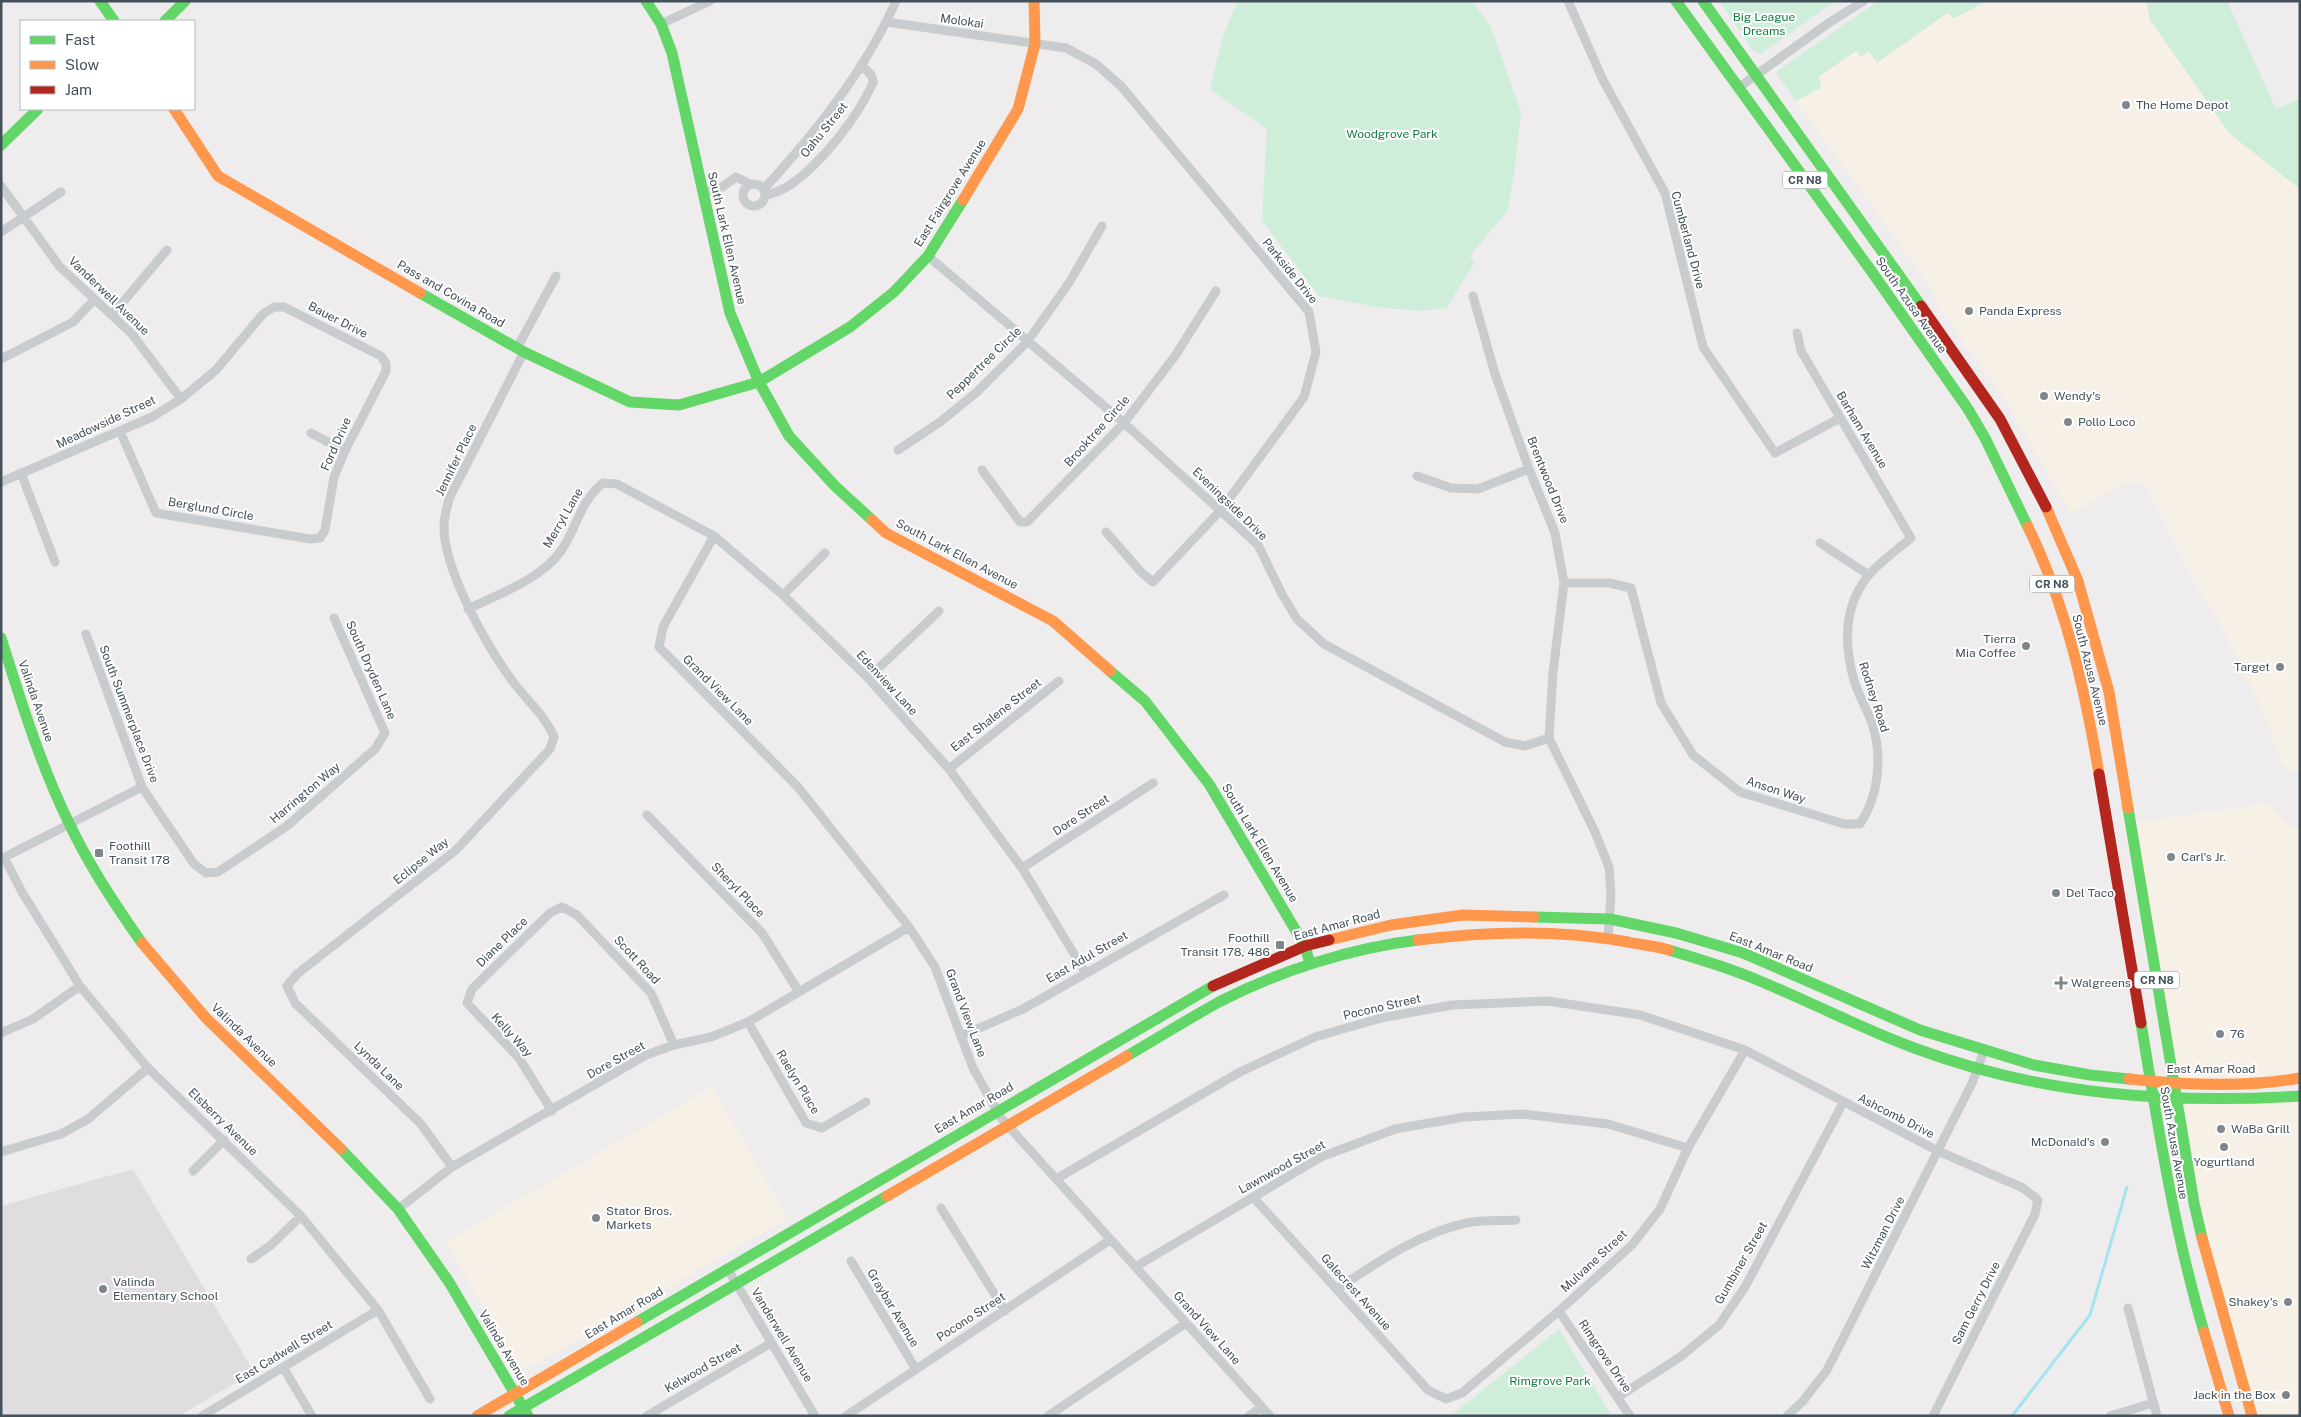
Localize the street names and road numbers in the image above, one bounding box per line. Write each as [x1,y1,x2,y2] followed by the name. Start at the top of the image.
[939,11,985,31] street label: Molokai
[797,99,851,161] street label: Oahu Street
[911,136,989,249] street label: East Fairgrove Avenue
[705,170,749,306] street label: South Lark Ellen Avenue
[1782,172,1828,188] road number: CR N8
[1668,190,1708,290] street label: Cumberland Drive
[1259,236,1321,307] street label: Parkside Drive
[66,254,153,338] street label: Vanderwell Avenue
[1872,254,1950,356] street label: South Azusa Avenue
[395,258,507,330] street label: Pass and Covina Road
[306,299,370,341] street label: Bauer Drive
[944,324,1024,402] street label: Peppertree Circle
[1833,389,1891,471] street label: Barham Avenue
[1061,392,1133,469] street label: Brooktree Circle
[54,393,158,451] street label: Meadowside Street
[318,415,354,473] street label: Ford Drive
[433,421,480,498] street label: Jennifer Place
[1524,435,1572,526] street label: Brentwood Drive
[1190,465,1271,543] street label: Eveningside Drive
[540,485,586,550] street label: Merryl Lane
[167,495,255,523] street label: Berglund Circle
[894,516,1020,592] street label: South Lark Ellen Avenue
[2030,576,2074,592] road number: CR N8
[2069,613,2111,727] street label: South Azusa Avenue
[343,618,399,722] street label: South Dryden Lane
[96,643,162,785] street label: South Summerplace Drive
[854,648,921,718] street label: Edenview Lane
[680,652,756,728] street label: Grand View Lane
[15,658,57,744] street label: Valinda Avenue
[1856,660,1892,734] street label: Rodney Road
[948,675,1044,755] street label: East Shalene Street
[267,759,343,826] street label: Harrington Way
[1745,774,1808,806] street label: Anson Way
[1219,781,1301,905] street label: South Lark Ellen Avenue
[1050,791,1112,838] street label: Dore Street
[391,834,452,887] street label: Eclipse Way
[708,860,768,920] street label: Sheryl Place
[1292,907,1382,943] street label: East Amar Road
[474,914,531,970] street label: Diane Place
[1044,928,1130,986] street label: East Adul Street
[1727,929,1815,975] street label: East Amar Road
[611,933,663,987] street label: Scott Road
[943,967,989,1059] street label: Grand View Lane
[2134,972,2180,988] road number: CR N8
[1342,991,1422,1023] street label: Pocono Street
[208,1000,280,1070] street label: Valinda Avenue
[489,1010,536,1060] street label: Kelly Way
[584,1038,648,1082] street label: Dore Street
[351,1039,407,1093] street label: Lynda Lane
[773,1047,823,1117] street label: Raelyn Place
[2166,1062,2256,1076] street label: East Amar Road
[932,1080,1016,1136] street label: East Amar Road
[185,1085,261,1159] street label: Elsberry Avenue
[2157,1085,2191,1201] street label: South Azusa Avenue
[1856,1091,1937,1141] street label: Ashcomb Drive
[1236,1137,1328,1197] street label: Lawnwood Street
[1859,1194,1908,1272] street label: Witzman Drive
[1712,1219,1770,1307] street label: Gumbiner Street
[1558,1227,1630,1295] street label: Mulvane Street
[1318,1251,1394,1333] street label: Galecrest Avenue
[1949,1259,2003,1347] street label: Sam Gerry Drive
[864,1266,922,1350] street label: Graybar Avenue
[582,1284,666,1342] street label: East Amar Road
[748,1285,816,1385] street label: Vanderwell Avenue
[1170,1288,1244,1368] street label: Grand View Lane
[934,1289,1008,1344] street label: Pocono Street
[476,1308,532,1388] street label: Valinda Avenue
[233,1317,335,1386] street label: East Cadwell Street
[1576,1317,1635,1395] street label: Rimgrove Drive
[662,1340,744,1396] street label: Kelwood Street

